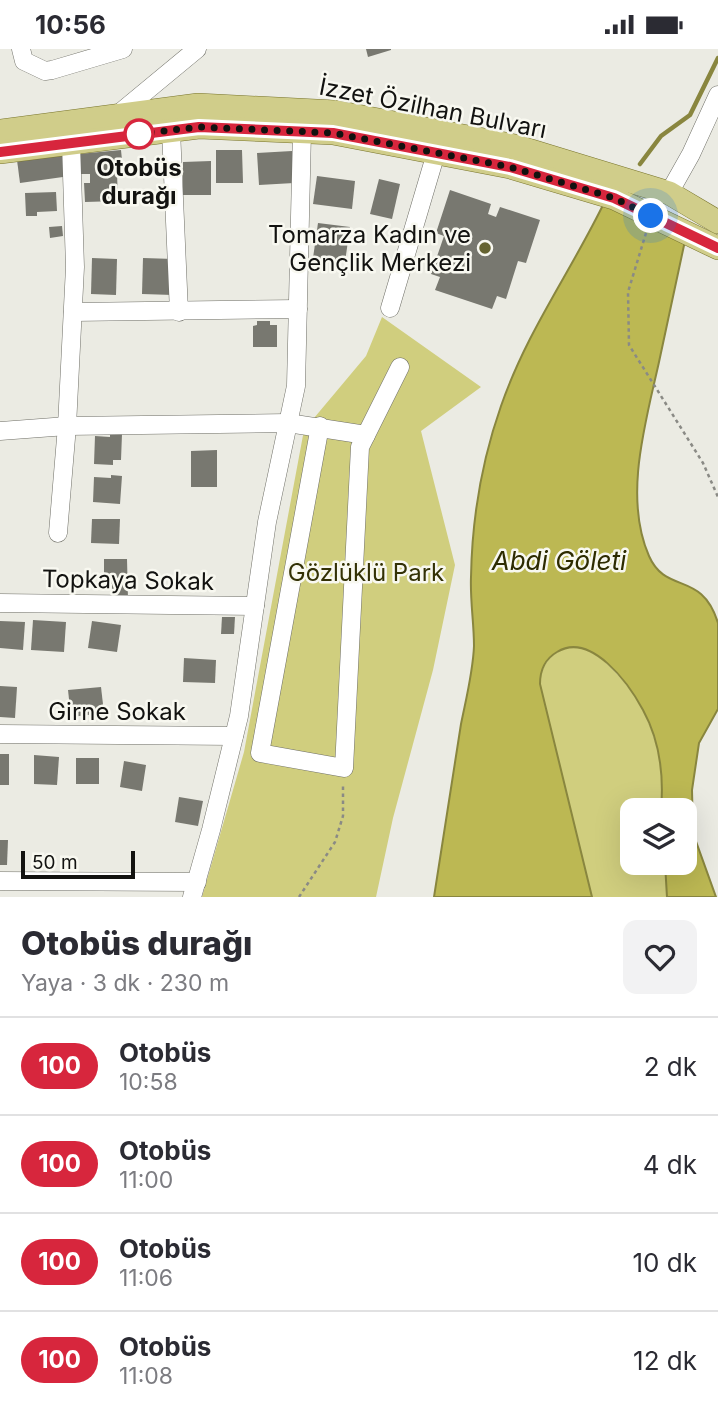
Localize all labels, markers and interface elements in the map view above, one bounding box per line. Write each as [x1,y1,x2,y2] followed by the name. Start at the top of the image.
[35,9,106,40] text: 10:56
[317,72,549,144] street label: İzzet Özilhan Bulvarı
[124,119,154,149] marker: Otobüs durağı
[96,153,182,210] place label: Otobüs durağı
[633,198,668,233] your location
[268,220,471,277] place label: Tomarza Kadın ve Gençlik Merkezi
[477,240,493,256] marker: Tomarza Kadın ve Gençlik Merkezi
[491,545,627,576] water label: Abdi Göleti
[288,558,444,587] park label: Gözlüklü Park
[42,564,214,596] street label: Topkaya Sokak
[48,697,186,726] street label: Girne Sokak
[620,798,697,875] map controls
[620,798,697,875] button: layers
[21,848,135,880] scale bar
[32,851,78,874] text: 50 m
[623,920,697,994] button: heart
[21,923,252,963] text: Otobüs durağı
[21,969,229,997] text: Yaya · 3 dk · 230 m
[119,1037,211,1068] text: Otobüs
[38,1051,81,1080] text: 100
[644,1051,697,1082] text: 2 dk
[119,1068,178,1096] text: 10:58
[119,1135,211,1166] text: Otobüs
[38,1149,81,1178] text: 100
[643,1149,697,1180] text: 4 dk
[119,1166,173,1194] text: 11:00
[119,1233,211,1264] text: Otobüs
[38,1247,81,1276] text: 100
[633,1247,697,1278] text: 10 dk
[119,1264,173,1292] text: 11:06
[119,1331,211,1362] text: Otobüs
[38,1345,81,1374] text: 100
[633,1345,697,1376] text: 12 dk
[119,1362,173,1390] text: 11:08

